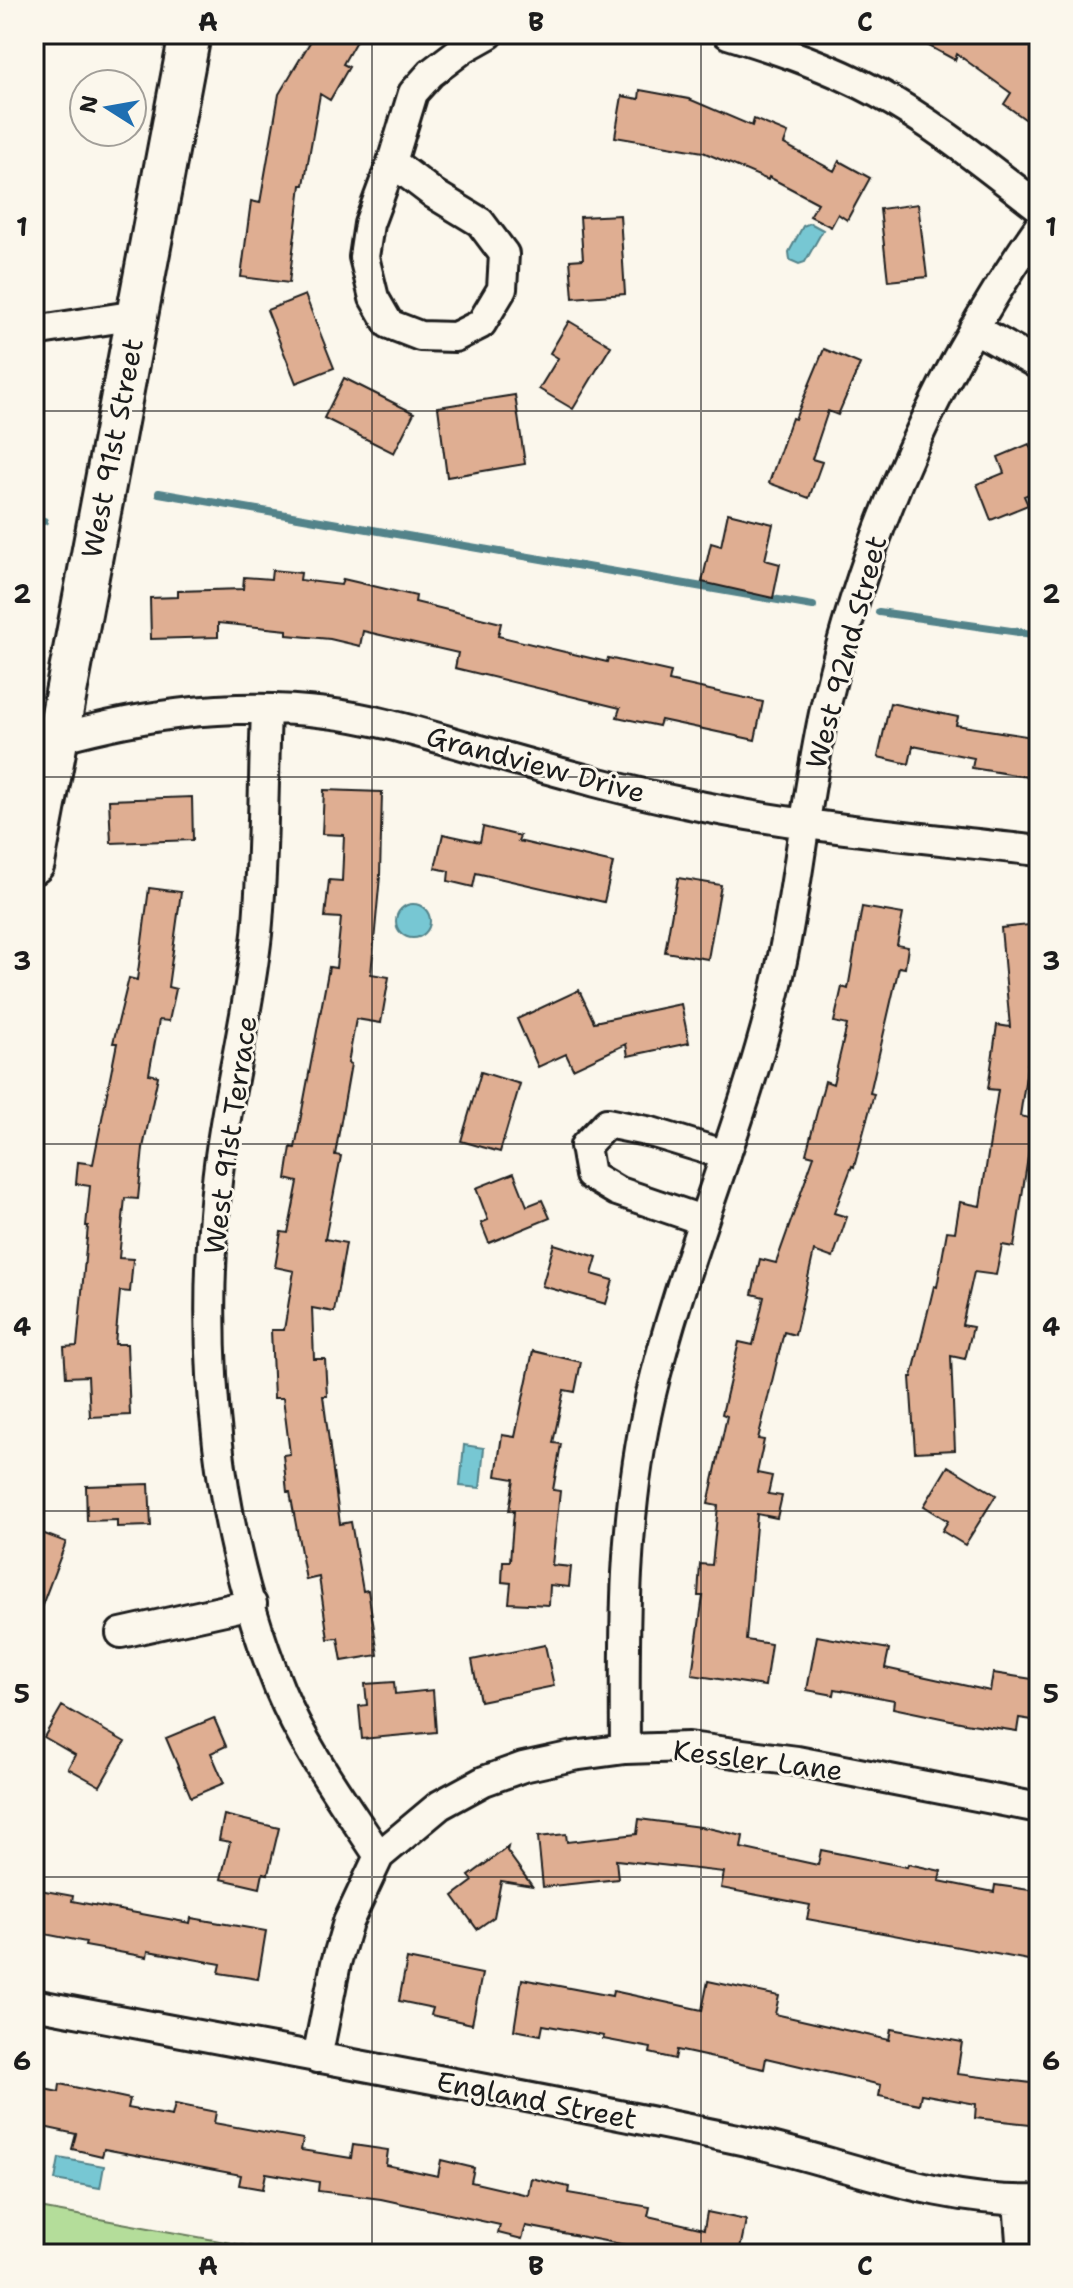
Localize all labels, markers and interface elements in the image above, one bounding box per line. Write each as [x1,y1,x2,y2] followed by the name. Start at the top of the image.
[198,4,218,39] text: A
[528,4,544,39] text: B
[857,4,873,39] text: C
[68,68,148,148] north arrow
[73,93,105,116] text: N
[16,209,28,244] text: 1
[1045,209,1057,244] text: 1
[72,335,152,561] street label: West 91st Street
[797,531,895,773] street label: West 92nd Street
[13,576,31,611] text: 2
[1042,576,1060,611] text: 2
[422,717,650,811] street label: Grandview Drive
[13,943,31,978] text: 3
[1042,943,1060,978] text: 3
[194,1013,266,1257] street label: West 91st Terrace
[13,1309,31,1344] text: 4
[1042,1309,1060,1344] text: 4
[14,1676,30,1711] text: 5
[1043,1676,1059,1711] text: 5
[671,1731,845,1789] street label: Kessler Lane
[13,2043,31,2078] text: 6
[1042,2043,1060,2078] text: 6
[434,2062,640,2138] street label: England Street
[198,2248,218,2283] text: A
[528,2248,544,2283] text: B
[857,2248,873,2283] text: C

